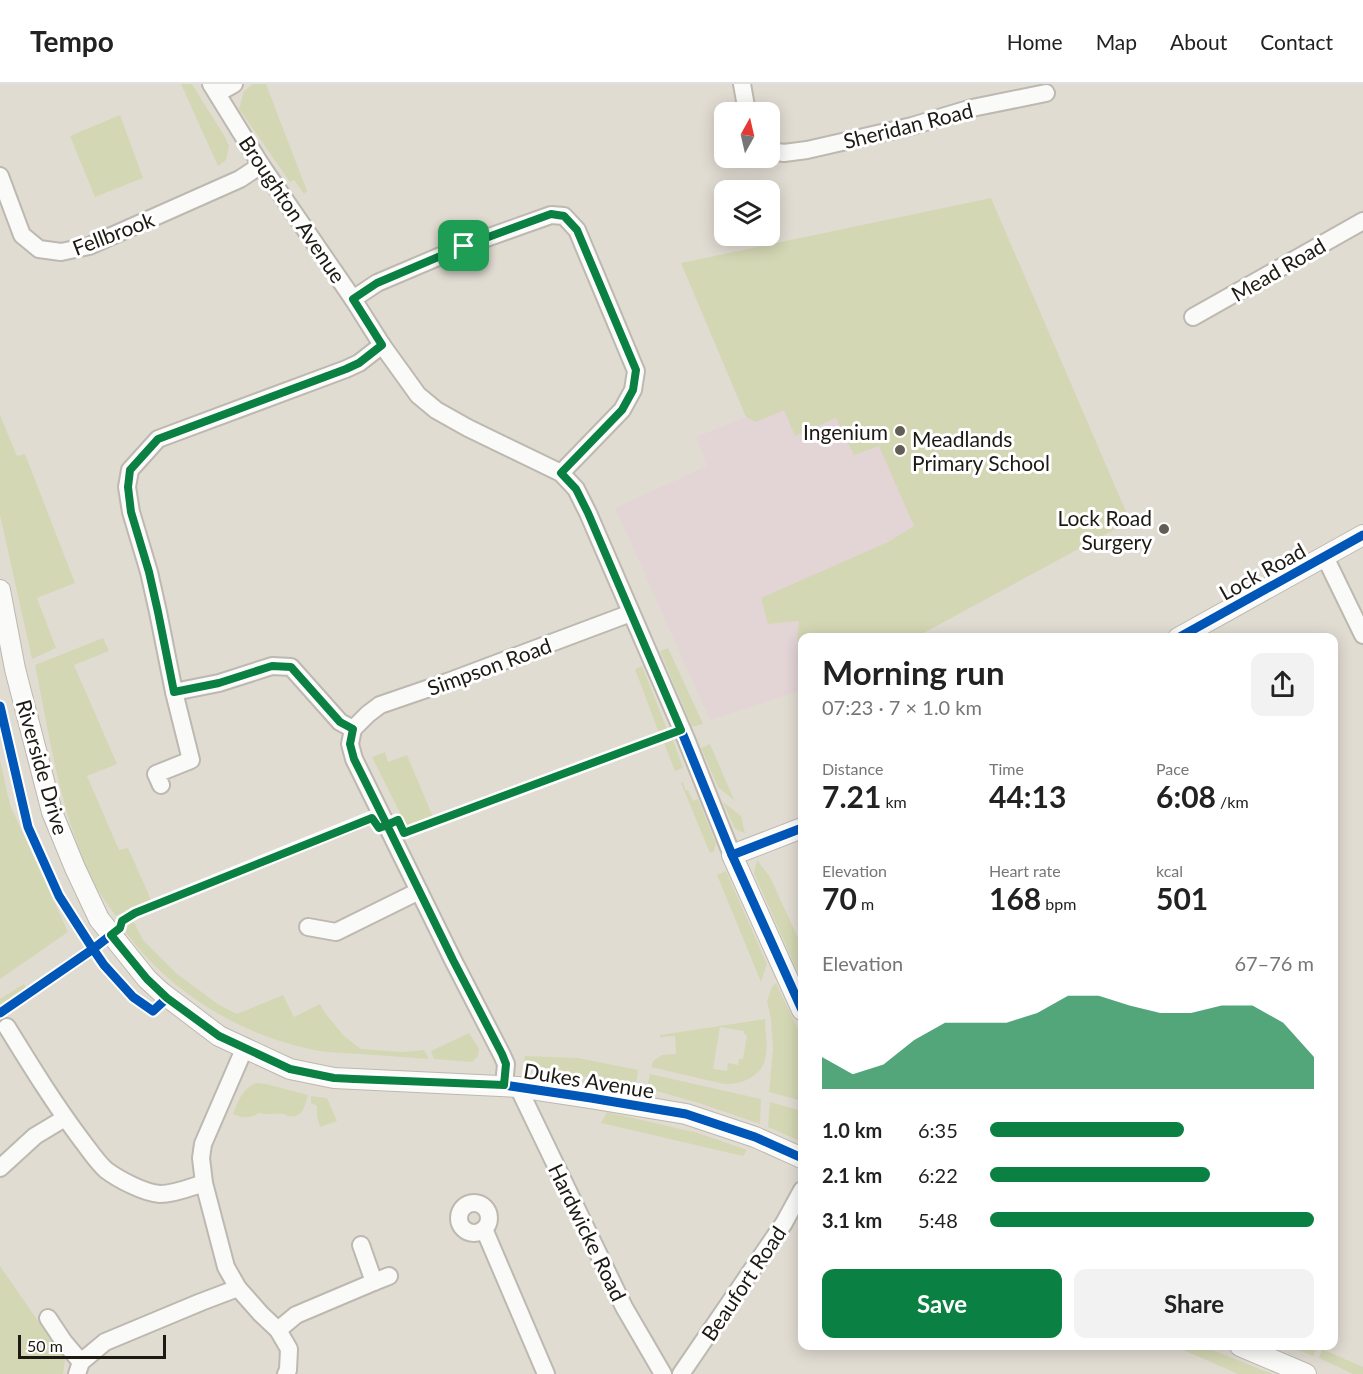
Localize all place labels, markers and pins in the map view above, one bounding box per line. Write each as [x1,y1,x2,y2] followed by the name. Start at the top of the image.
[438,220,489,271] pin
[803,419,888,444] place label: Ingenium
[893,424,907,438] marker: Ingenium
[912,426,1050,475] place label: Meadlands Primary School
[893,443,907,457] marker: Meadlands Primary School
[1057,505,1152,554] place label: Lock Road Surgery
[1157,522,1171,536] marker: Lock Road Surgery

